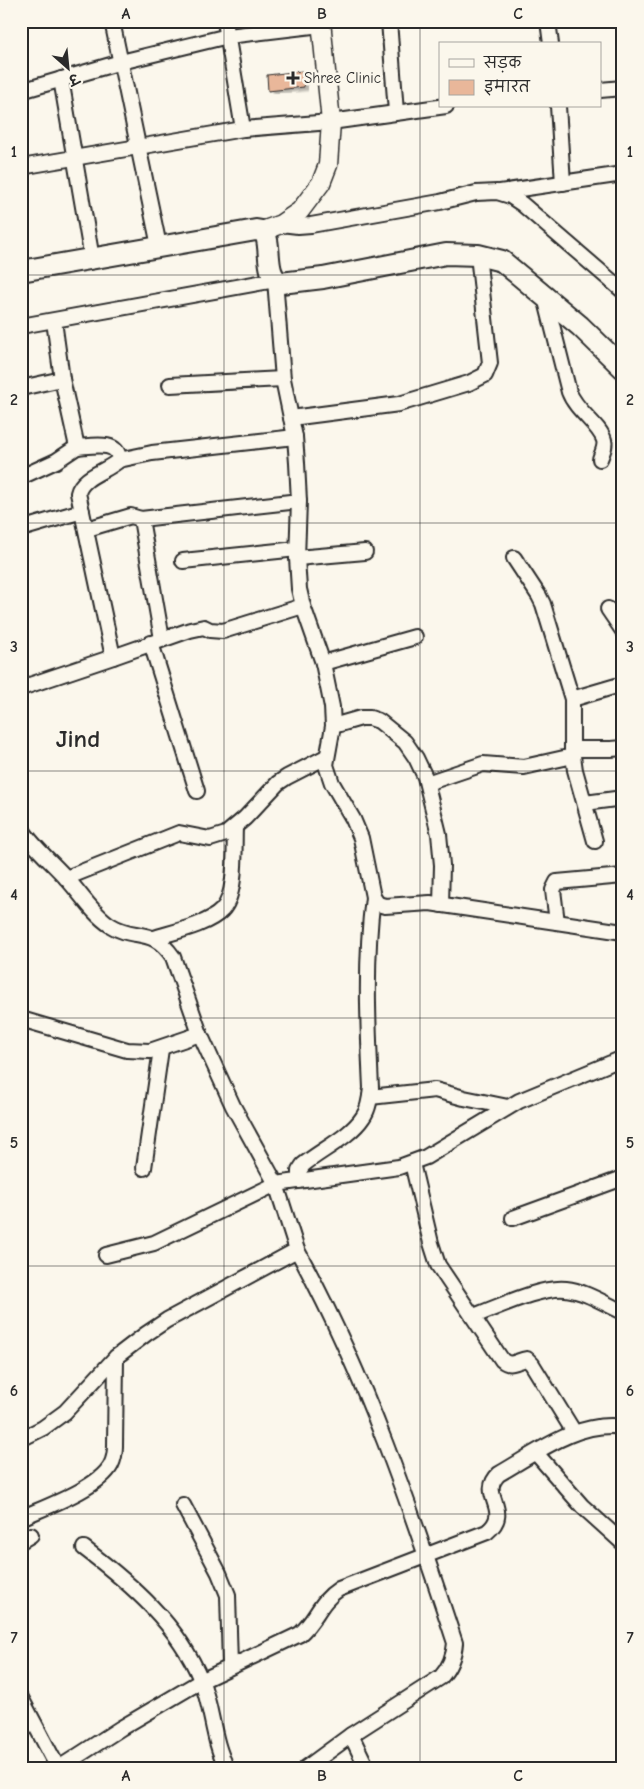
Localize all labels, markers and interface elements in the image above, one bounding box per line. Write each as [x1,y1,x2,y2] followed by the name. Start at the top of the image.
[122,5,131,23] text: A
[317,5,327,23] text: B
[513,5,523,23] text: C
[42,42,92,92] north arrow
[439,42,602,108] legend
[483,54,522,73] text: सड़क
[64,69,83,90] text: उ
[304,69,381,87] place label: Shree Clinic
[286,71,300,85] marker: Shree Clinic
[484,78,531,96] text: इमारत
[11,143,17,161] text: 1
[627,143,633,161] text: 1
[10,391,18,409] text: 2
[626,391,634,409] text: 2
[10,638,18,656] text: 3
[626,638,634,656] text: 3
[56,724,100,753] district label: Jind
[10,886,18,904] text: 4
[626,886,634,904] text: 4
[10,1134,18,1152] text: 5
[626,1134,634,1152] text: 5
[10,1382,18,1400] text: 6
[626,1382,634,1400] text: 6
[10,1629,18,1647] text: 7
[626,1629,634,1647] text: 7
[122,1767,131,1785] text: A
[317,1767,327,1785] text: B
[513,1767,523,1785] text: C

